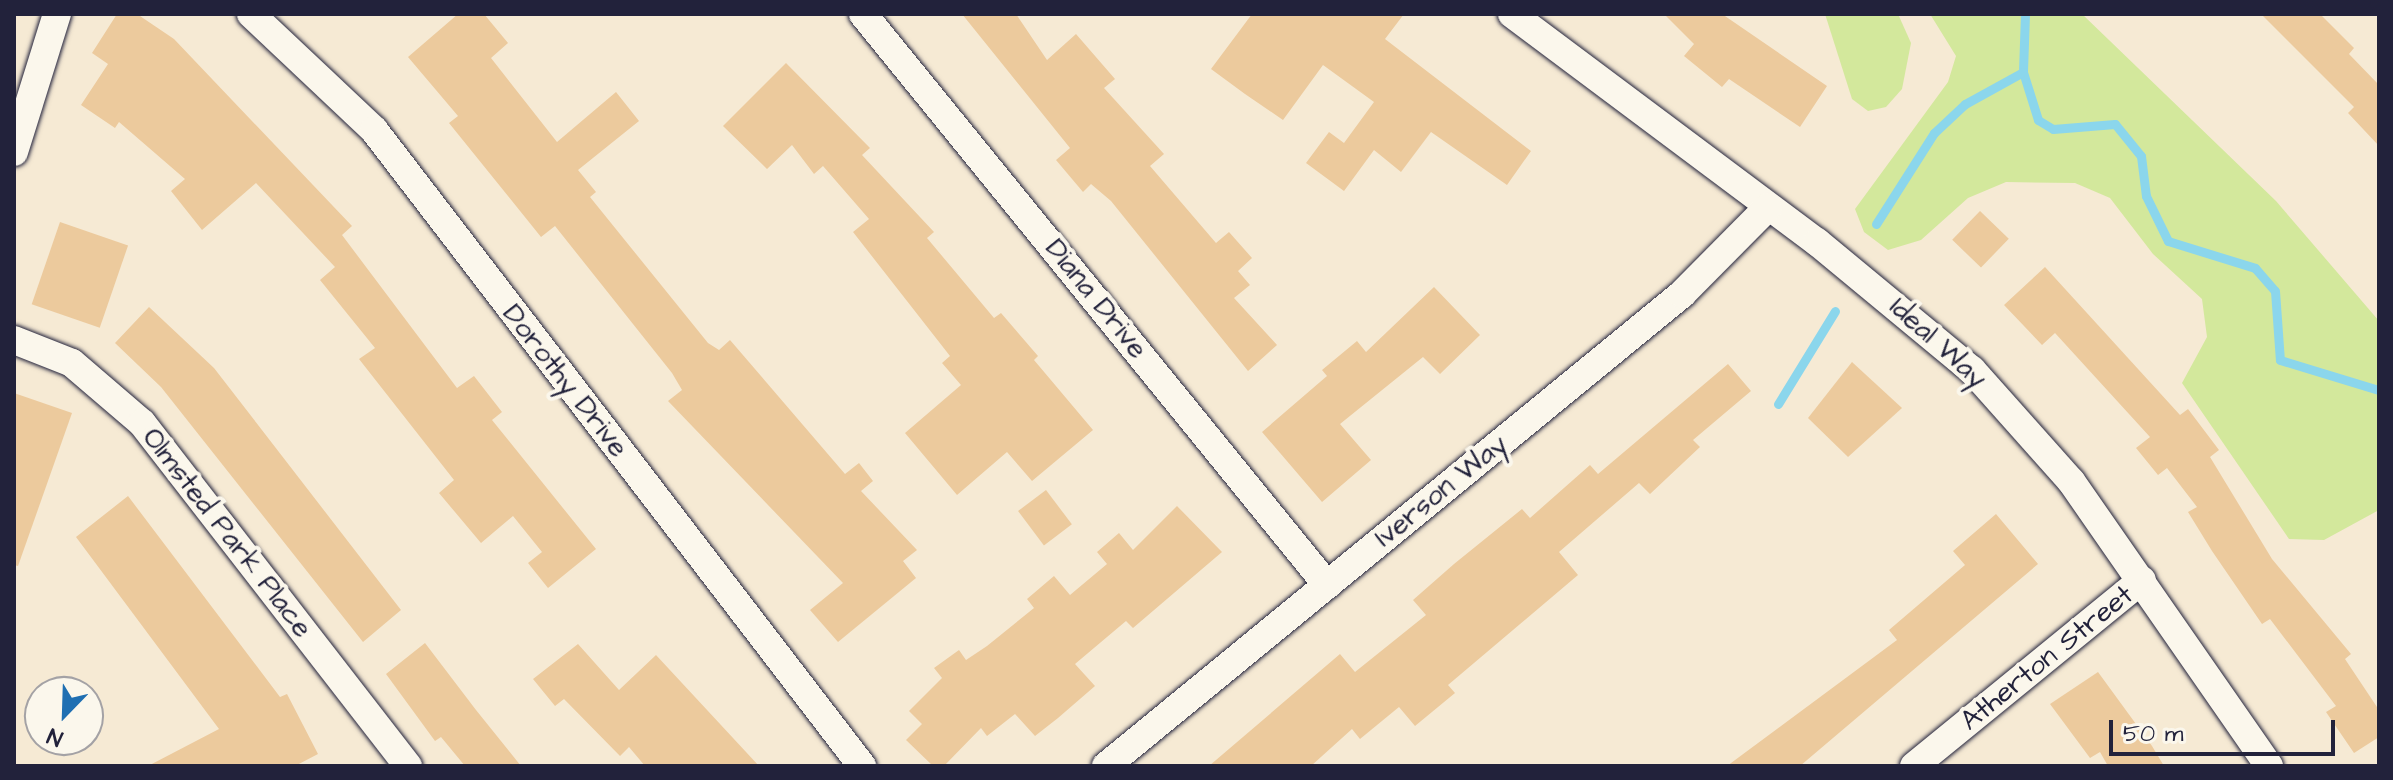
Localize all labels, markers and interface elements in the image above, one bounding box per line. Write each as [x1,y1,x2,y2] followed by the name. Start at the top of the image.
[1038,233,1154,365] street label: Diana Drive
[1882,291,1994,395] street label: Ideal Way
[495,298,635,464] street label: Dorothy Drive
[135,422,319,644] street label: Olmsted Park Place
[1368,427,1514,555] street label: Iverson Way
[1954,578,2140,738] street label: Atherton Street
[24,676,104,756] north arrow
[2113,704,2339,754] scale bar
[2123,717,2183,751] text: 50 m
[43,720,68,754] text: N

